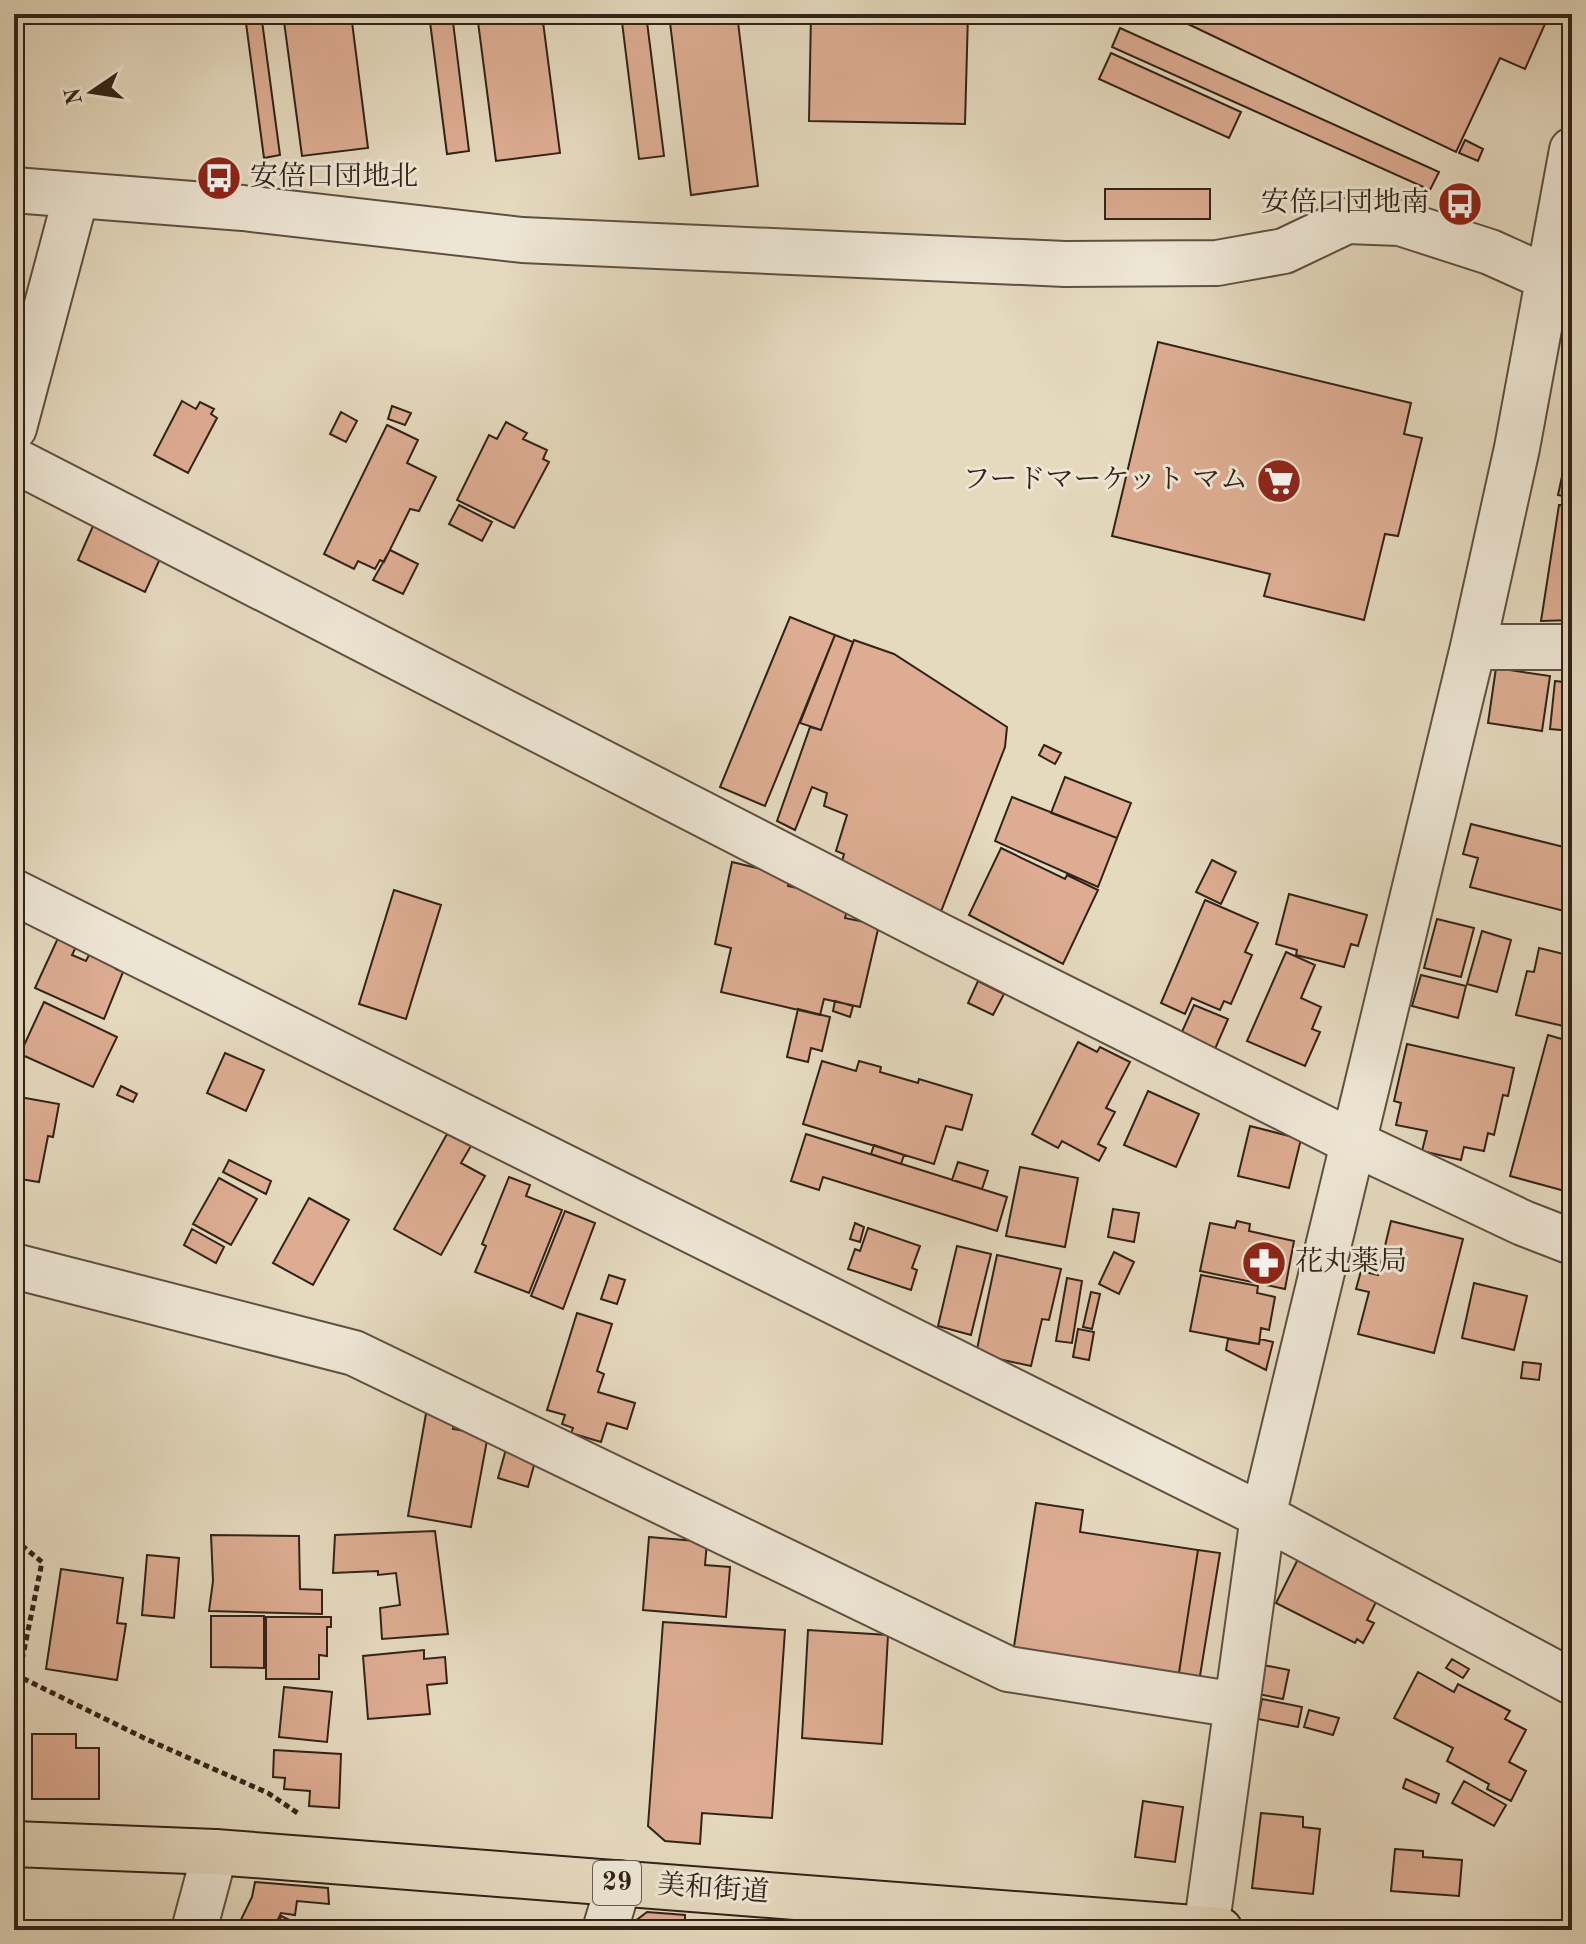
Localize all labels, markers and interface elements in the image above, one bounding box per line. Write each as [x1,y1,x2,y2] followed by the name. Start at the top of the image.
[52,52,132,132] north arrow
[62,85,87,107] text: N
[195,154,243,202] bus stop icon: 安倍口団地北
[250,161,418,192] place label: 安倍口団地北
[1436,180,1484,228] bus stop icon: 安倍口団地南
[1261,187,1429,218] place label: 安倍口団地南
[1255,457,1303,505] supermarket icon: フードマーケット マム
[962,466,1248,495] place label: フードマーケット マム
[1240,1239,1288,1287] pharmacy icon: 花丸薬局
[1295,1246,1407,1277] place label: 花丸薬局
[593,1861,641,1905] road number: 29
[656,1869,770,1908] street label: 美和街道

